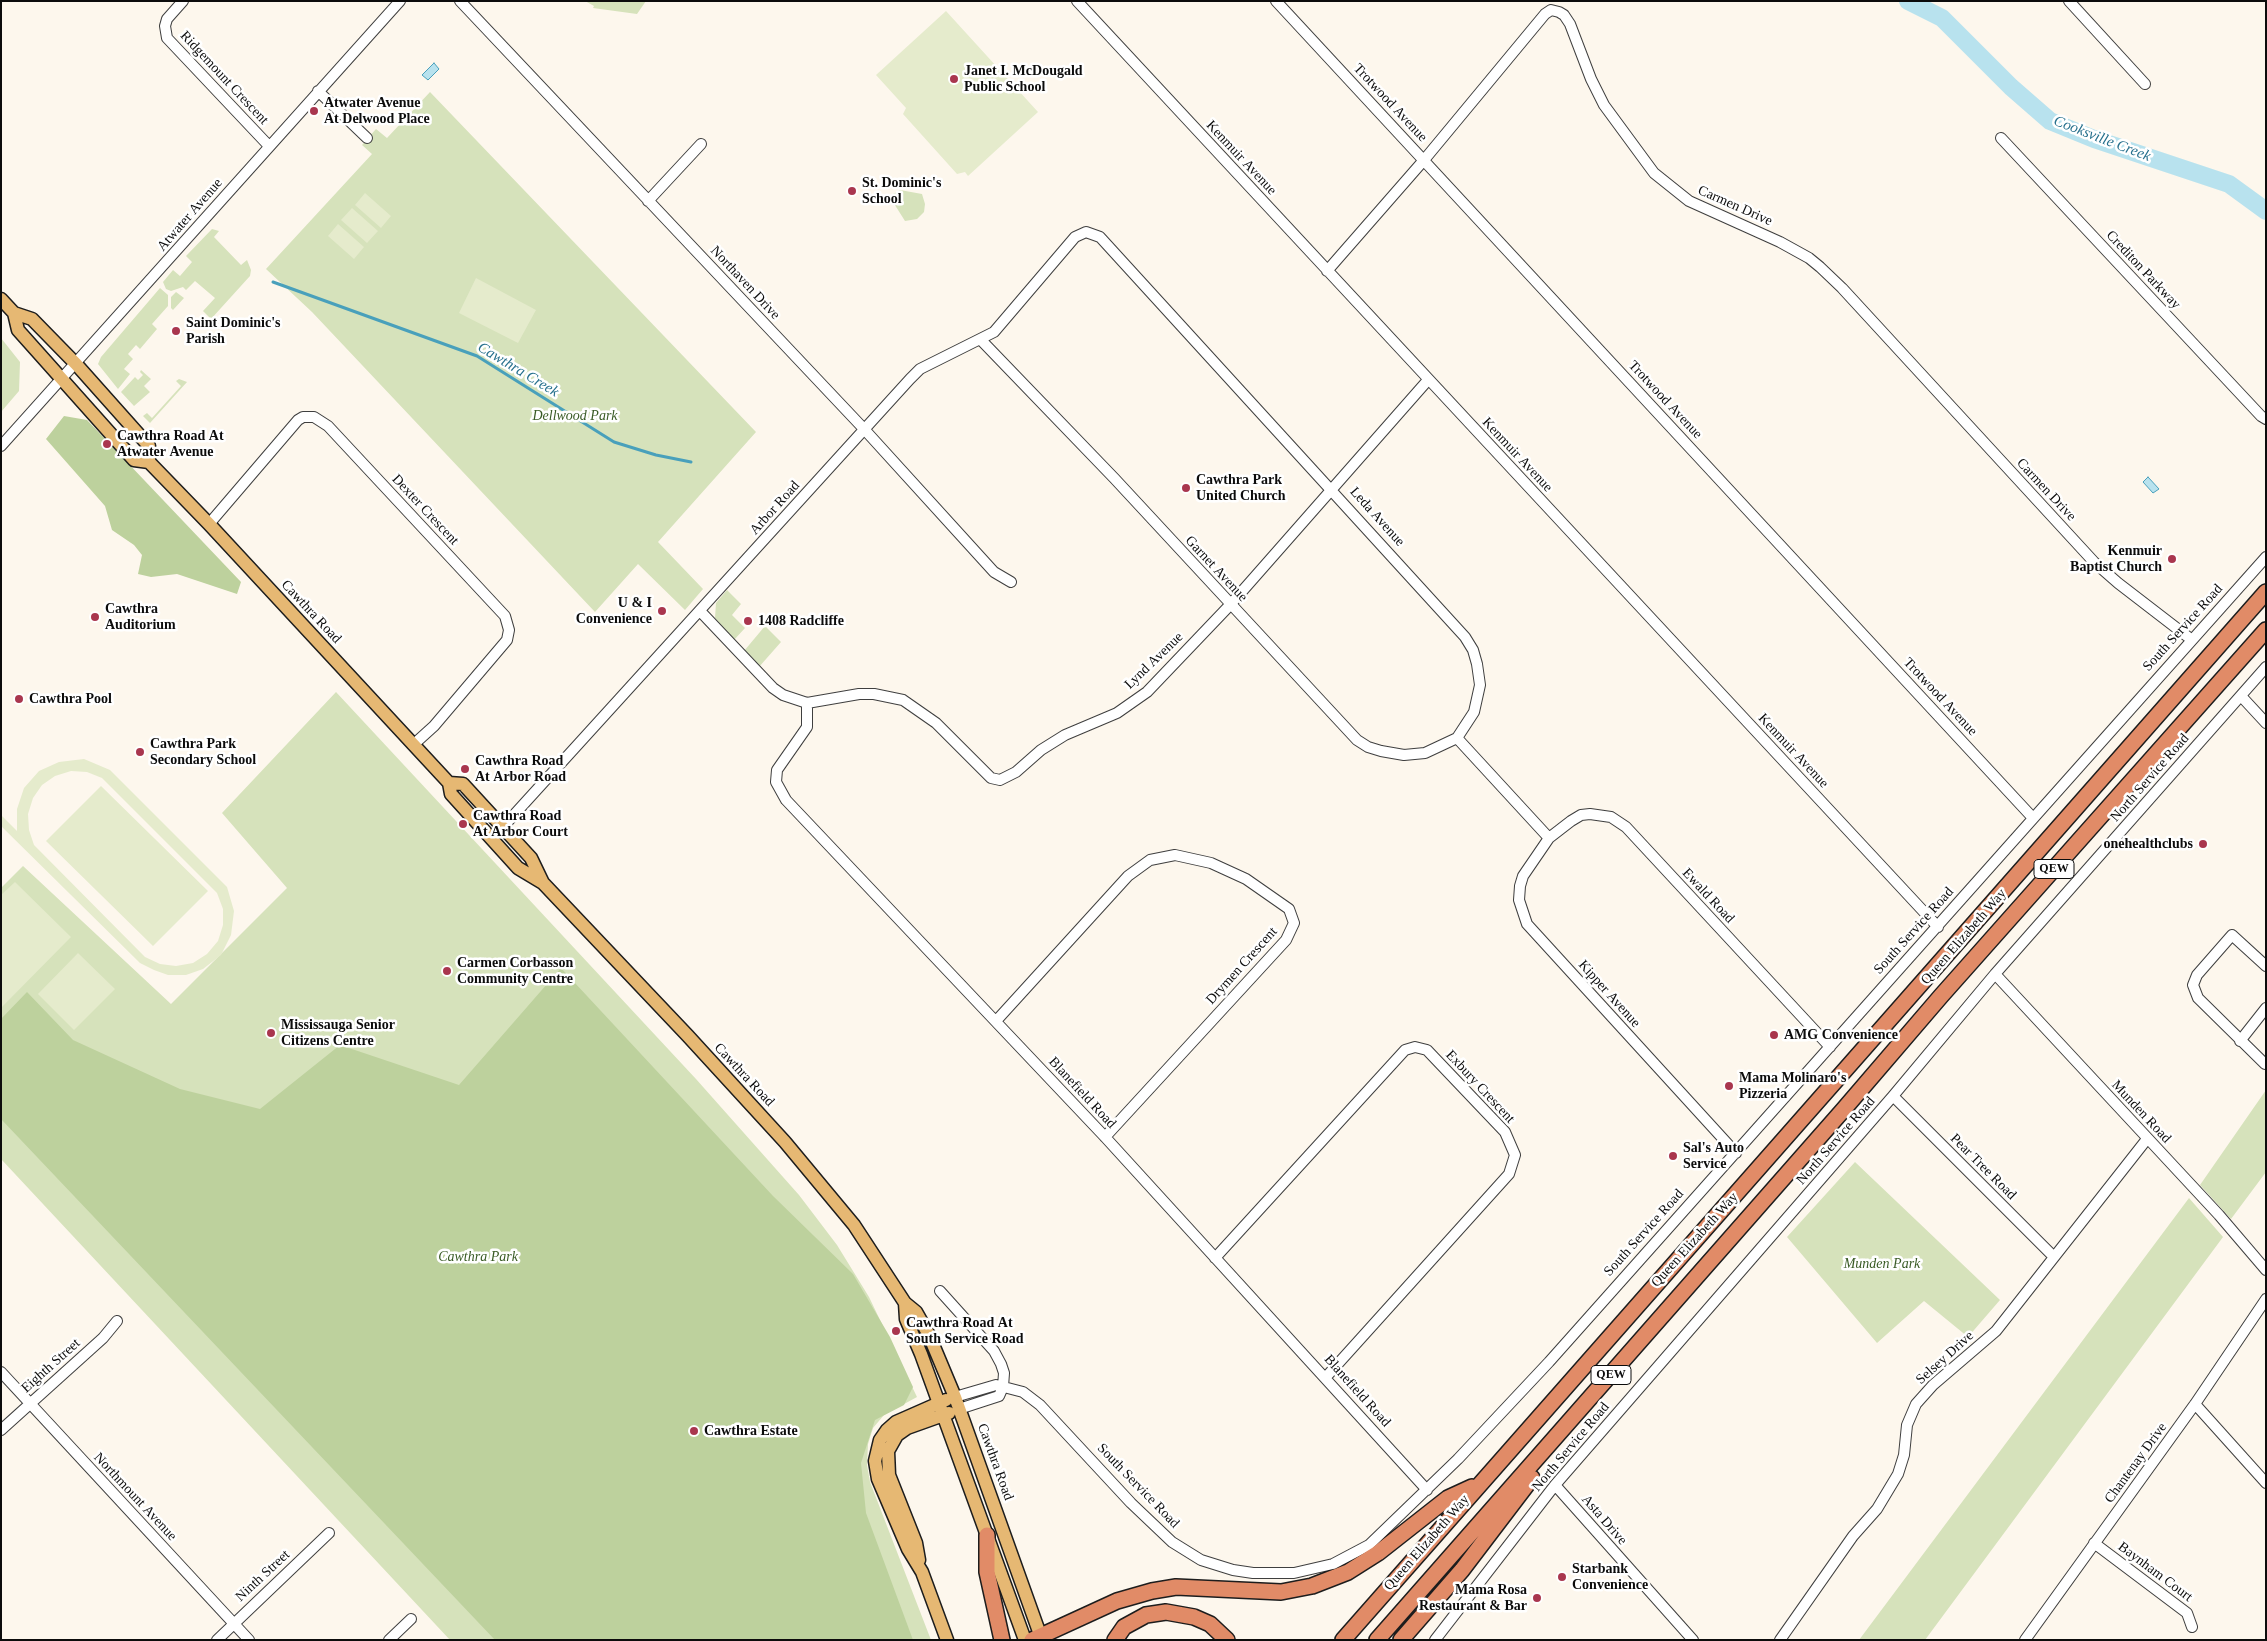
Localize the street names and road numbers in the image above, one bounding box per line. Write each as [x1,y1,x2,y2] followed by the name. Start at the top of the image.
[176,28,272,128] street label: Ridgemount Crescent
[1350,60,1430,146] street label: Trotwood Avenue
[1202,117,1280,199] street label: Kenmuir Avenue
[154,175,226,255] street label: Atwater Avenue
[1695,182,1775,230] street label: Carmen Drive
[2102,227,2184,313] street label: Crediton Parkway
[707,243,783,323] street label: Northaven Drive
[1625,357,1705,443] street label: Trotwood Avenue
[1478,414,1556,496] street label: Kenmuir Avenue
[2013,455,2079,525] street label: Carmen Drive
[388,471,462,549] street label: Dexter Crescent
[747,478,803,538] street label: Arbor Road
[1346,484,1408,550] street label: Leda Avenue
[1181,533,1251,605] street label: Garnet Avenue
[277,577,345,647] street label: Cawthra Road
[2140,581,2226,675] street label: South Service Road
[1121,629,1187,693] street label: Lynd Avenue
[1900,654,1980,740] street label: Trotwood Avenue
[1754,710,1832,792] street label: Kenmuir Avenue
[2107,731,2193,825] street label: North Service Road
[2034,860,2074,879] road number: QEW
[1678,865,1738,927] street label: Ewald Road
[1871,884,1957,978] street label: South Service Road
[1918,886,2010,988] street label: Queen Elizabeth Way
[1203,924,1281,1008] street label: Drymen Crescent
[1574,957,1644,1031] street label: Kipper Avenue
[710,1040,778,1110] street label: Cawthra Road
[1442,1047,1518,1127] street label: Exbury Crescent
[1045,1054,1119,1132] street label: Blanefield Road
[2108,1077,2174,1147] street label: Munden Road
[1793,1094,1879,1188] street label: North Service Road
[1946,1130,2020,1204] street label: Pear Tree Road
[1601,1186,1687,1280] street label: South Service Road
[1648,1189,1742,1291] street label: Queen Elizabeth Way
[1913,1328,1977,1388] street label: Selsey Drive
[18,1335,84,1397] street label: Eighth Street
[1320,1351,1394,1431] street label: Blanefield Road
[1591,1366,1631,1384] road number: QEW
[1529,1399,1613,1495] street label: North Service Road
[2101,1420,2171,1506] street label: Chantenay Drive
[973,1421,1017,1503] street label: Cawthra Road
[1093,1440,1183,1532] street label: South Service Road
[90,1449,180,1545] street label: Northmount Avenue
[1578,1491,1630,1549] street label: Asta Drive
[1381,1492,1473,1594] street label: Queen Elizabeth Way
[2114,1538,2196,1606] street label: Baynham Court
[232,1547,294,1605] street label: Ninth Street

